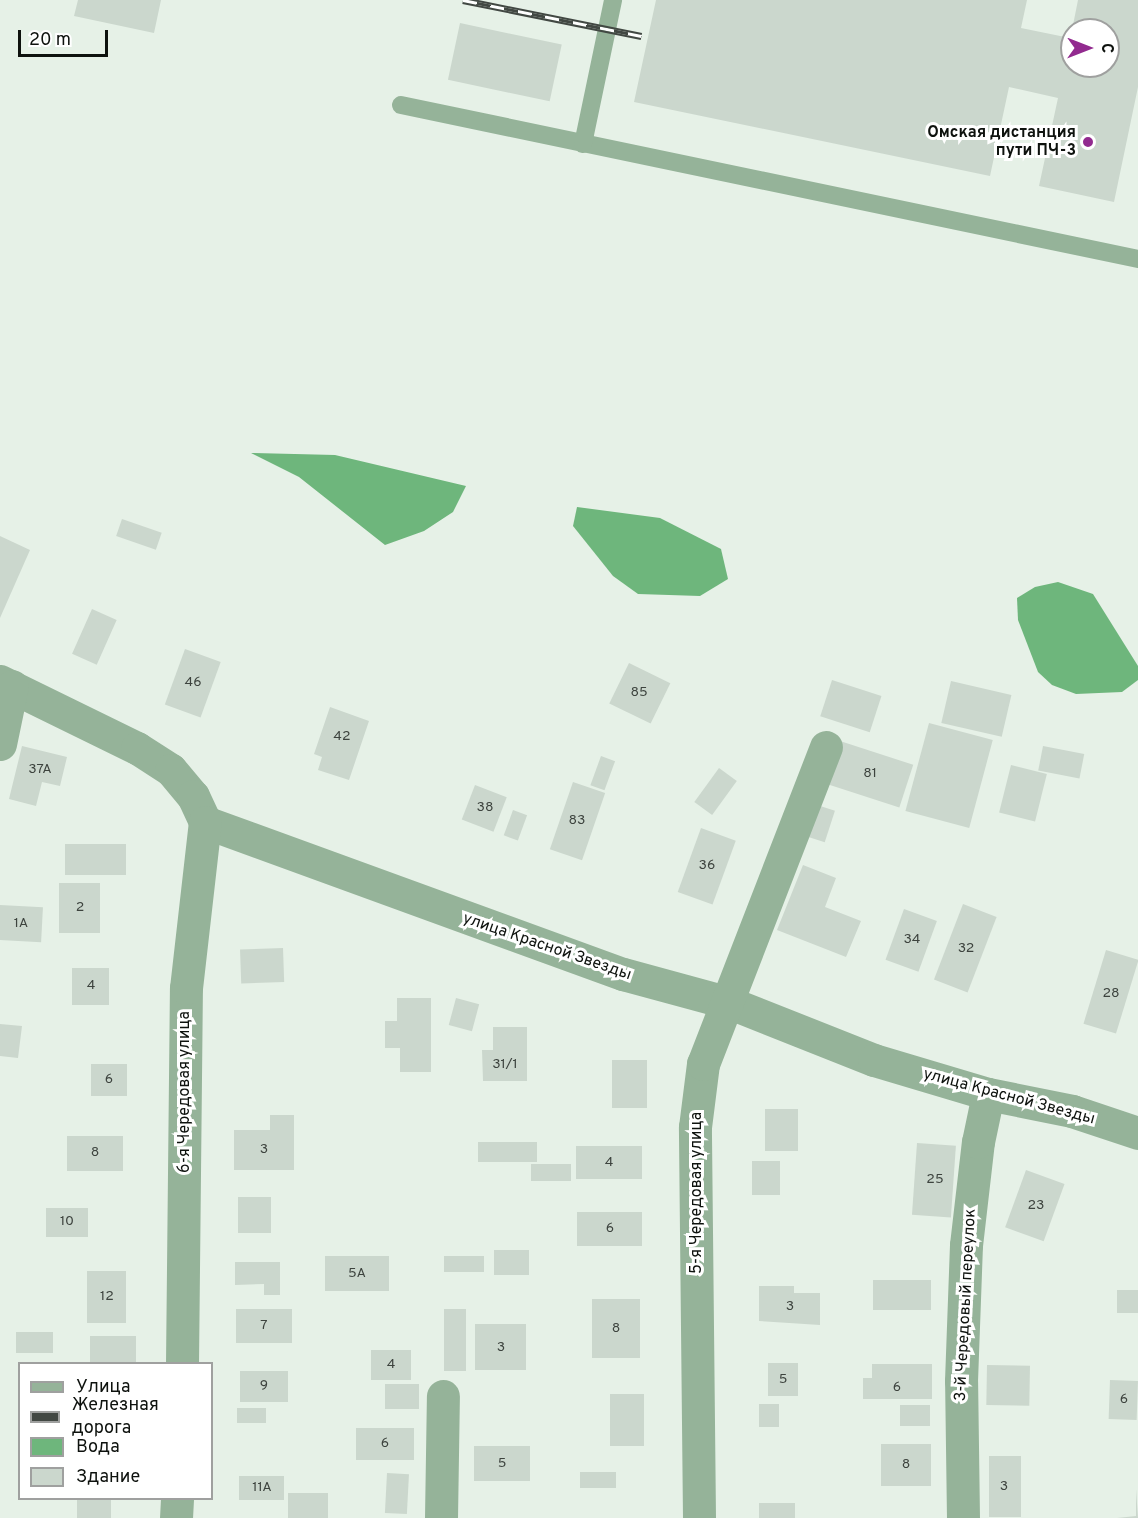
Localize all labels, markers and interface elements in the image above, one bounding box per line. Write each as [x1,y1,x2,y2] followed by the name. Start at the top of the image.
[21,18,111,56] scale bar
[1060,18,1120,78] north arrow
[29,29,71,52] text: 20 m
[1096,43,1116,53] text: С
[927,123,1076,161] place label: Омская дистанция пути ПЧ-3
[1081,135,1095,149] marker: Омская дистанция пути ПЧ-3
[184,675,202,691] house number: 46
[630,685,648,701] house number: 85
[333,729,351,745] house number: 42
[28,762,52,778] house number: 37А
[863,766,877,782] house number: 81
[477,800,493,816] house number: 38
[569,813,585,829] house number: 83
[699,858,715,874] house number: 36
[76,900,84,916] house number: 2
[460,909,634,985] street label: улица Красной Звезды
[14,916,28,932] house number: 1А
[903,932,921,948] house number: 34
[958,941,974,957] house number: 32
[87,978,95,994] house number: 4
[1102,986,1120,1002] house number: 28
[175,1011,195,1173] street label: 6-я Чередовая улица
[492,1057,518,1073] house number: 31/1
[921,1065,1097,1129] street label: улица Красной Звезды
[105,1072,113,1088] house number: 6
[687,1112,707,1274] street label: 5-я Чередовая улица
[260,1142,268,1158] house number: 3
[91,1145,99,1161] house number: 8
[605,1155,613,1171] house number: 4
[926,1172,944,1188] house number: 25
[1028,1198,1044,1214] house number: 23
[951,1208,981,1402] street label: 3-й Чередовый переулок
[60,1214,74,1230] house number: 10
[606,1221,614,1237] house number: 6
[348,1266,366,1282] house number: 5А
[100,1289,114,1305] house number: 12
[786,1299,794,1315] house number: 3
[260,1318,268,1334] house number: 7
[612,1321,620,1337] house number: 8
[497,1340,505,1356] house number: 3
[387,1357,395,1373] house number: 4
[18,1362,213,1500] legend
[779,1372,787,1388] house number: 5
[76,1376,130,1399] text: Улица
[260,1378,268,1394] house number: 9
[893,1380,901,1396] house number: 6
[1120,1392,1128,1408] house number: 6
[72,1394,159,1440] text: Железная дорога
[76,1436,120,1459] text: Вода
[381,1436,389,1452] house number: 6
[498,1456,506,1472] house number: 5
[902,1457,910,1473] house number: 8
[76,1466,140,1489] text: Здание
[1000,1479,1008,1495] house number: 3
[252,1480,272,1496] house number: 11А

